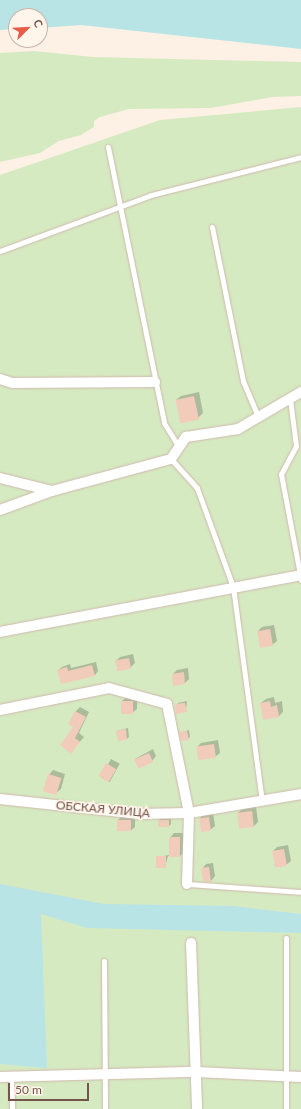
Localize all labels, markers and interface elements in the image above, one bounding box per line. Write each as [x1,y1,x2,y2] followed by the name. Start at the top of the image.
[8,8,48,48] north arrow
[31,17,46,29] text: С
[55,798,151,820] street label: ОБСКАЯ УЛИЦА
[10,1075,91,1101] scale bar
[15,1082,42,1097] text: 50 m

